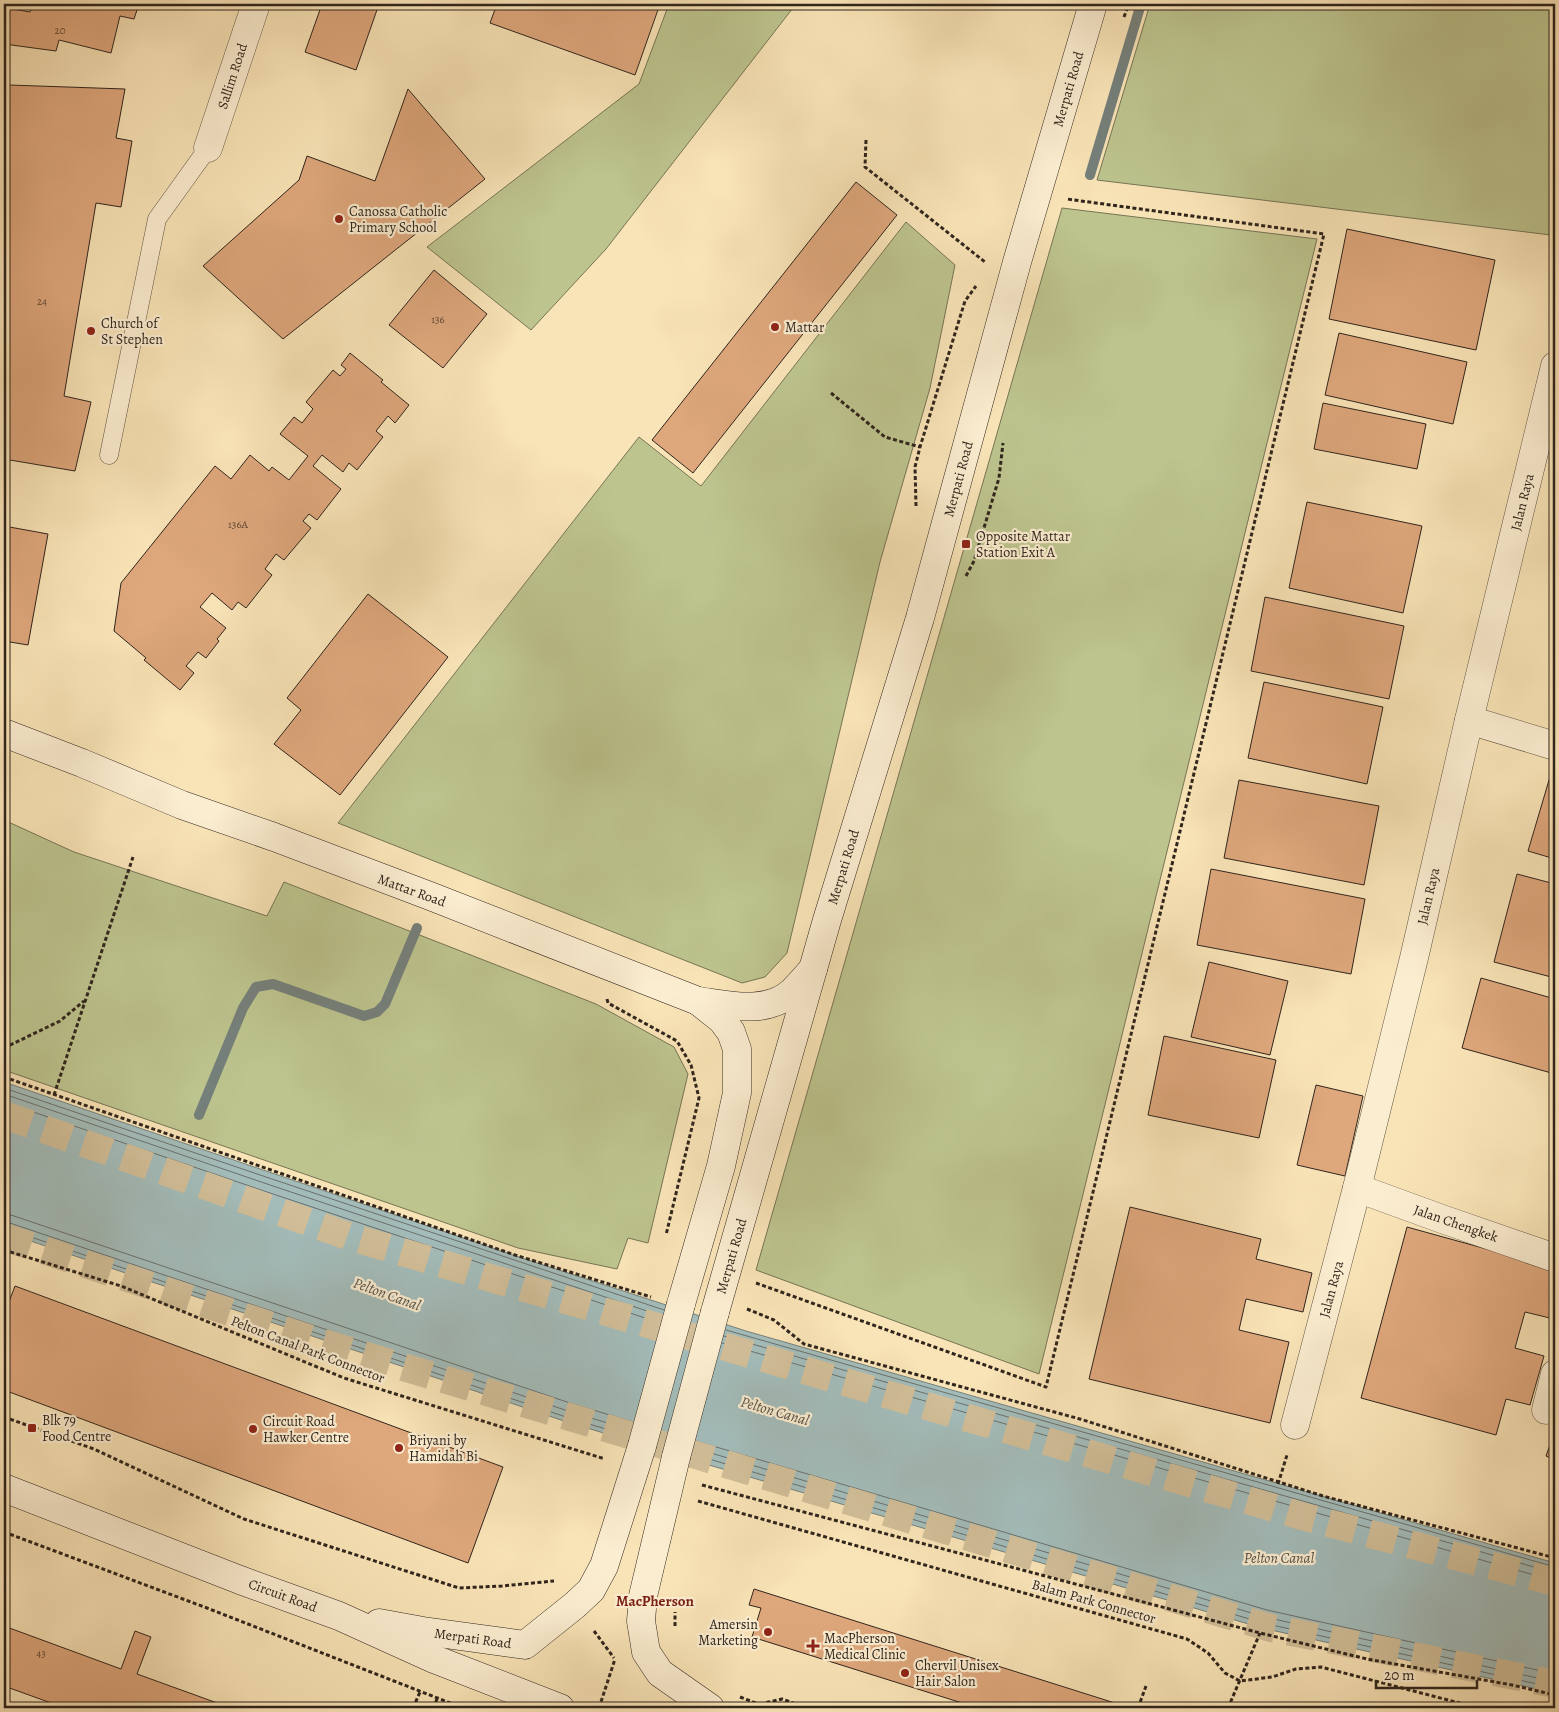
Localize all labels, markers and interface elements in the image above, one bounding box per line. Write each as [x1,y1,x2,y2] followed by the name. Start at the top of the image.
[54,23,66,38] house number: 20
[213,40,252,111] street label: Sallim Road
[1049,49,1088,129] street label: Merpati Road
[349,202,447,237] place label: Canossa Catholic Primary School
[333,213,345,225] marker: Canossa Catholic Primary School
[37,294,47,309] house number: 24
[431,312,445,327] house number: 136
[101,314,163,349] place label: Church of St Stephen
[785,318,825,337] place label: Mattar
[769,321,781,333] marker: Mattar
[85,325,97,337] marker: Church of St Stephen
[939,439,978,519] street label: Merpati Road
[1506,471,1539,533] street label: Jalan Raya
[228,517,248,532] house number: 136A
[976,527,1071,562] place label: Opposite Mattar Station Exit A
[960,538,972,550] marker: Opposite Mattar Station Exit A
[823,827,864,907] street label: Merpati Road
[1413,865,1444,927] street label: Jalan Raya
[375,869,449,912] street label: Mattar Road
[1411,1200,1501,1247] street label: Jalan Chengkek
[712,1216,751,1296] street label: Merpati Road
[1315,1258,1348,1320] street label: Jalan Raya
[351,1273,424,1316] water label: Pelton Canal
[228,1311,388,1388] street label: Pelton Canal Park Connector
[738,1392,812,1430] water label: Pelton Canal
[42,1411,111,1446] place label: Blk 79 Food Centre
[263,1412,349,1447] place label: Circuit Road Hawker Centre
[26,1422,38,1434] marker: Blk 79 Food Centre
[247,1423,259,1435] marker: Circuit Road Hawker Centre
[409,1431,478,1466] place label: Briyani by Hamidah Bi
[393,1442,405,1454] marker: Briyani by Hamidah Bi
[1244,1548,1314,1568] water label: Pelton Canal
[246,1574,320,1617] street label: Circuit Road
[1030,1575,1159,1628] street label: Balam Park Connector
[616,1591,695,1611] district label: MacPherson
[698,1615,758,1650] place label: Amersin Marketing
[433,1624,513,1653] street label: Merpati Road
[762,1626,774,1638] marker: Amersin Marketing
[824,1629,906,1664] place label: MacPherson Medical Clinic
[806,1639,820,1653] marker: MacPherson Medical Clinic
[36,1646,46,1661] house number: 43
[915,1656,999,1691] place label: Chervil Unisex Hair Salon
[1376,1657,1478,1689] scale bar
[1384,1665,1415,1685] text: 20 m
[899,1667,911,1679] marker: Chervil Unisex Hair Salon

